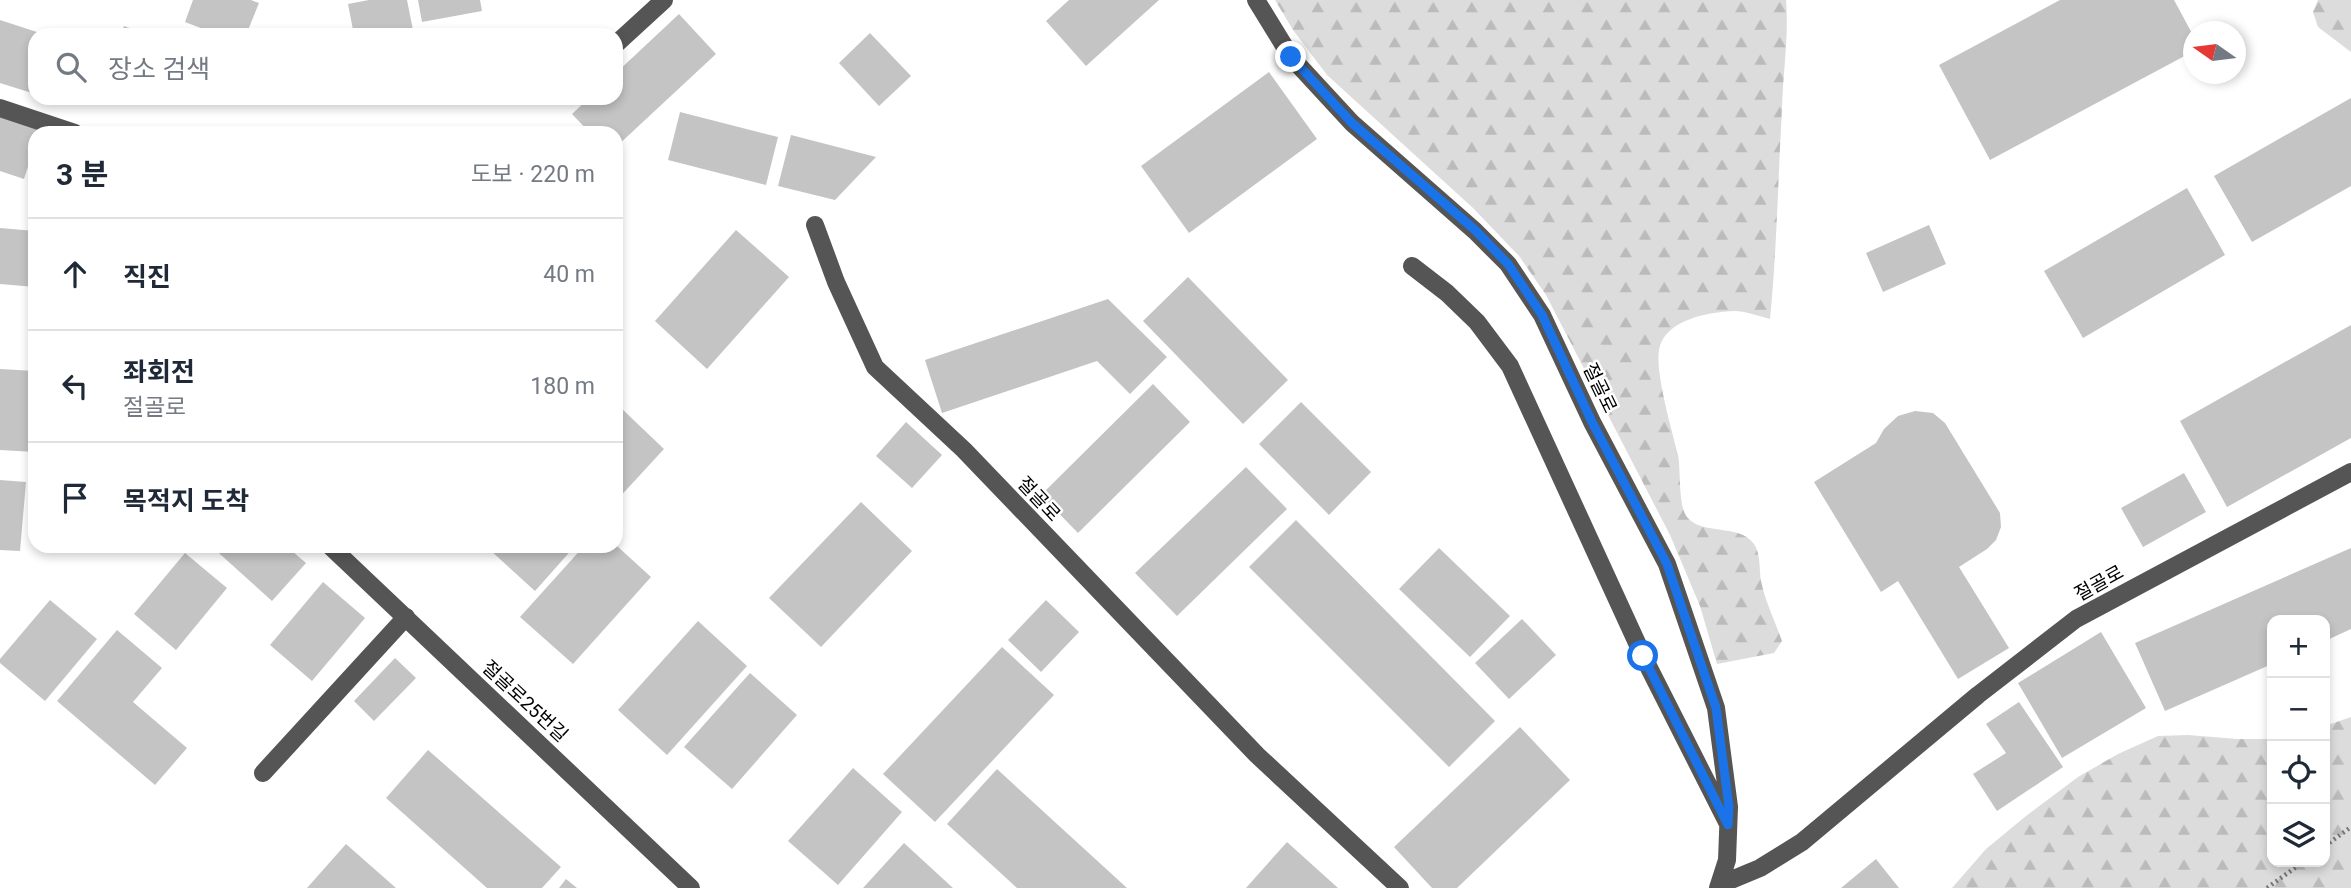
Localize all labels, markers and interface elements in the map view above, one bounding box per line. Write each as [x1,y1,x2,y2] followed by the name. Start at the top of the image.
[2183,21,2246,84] north arrow
[28,28,623,105] search box
[1275,41,1306,72] route end
[52,48,90,86] icon: search
[108,54,210,84] text: 장소 검색
[56,157,108,192] text: 3 분
[471,161,595,188] text: 도보 · 220 m
[56,255,94,293] icon: ahead
[543,261,595,288] text: 40 m
[123,262,171,292] text: 직진
[123,357,195,387] text: 좌회전
[1578,359,1622,417] street label: 절골로
[56,367,94,405] icon: left
[530,373,595,400] text: 180 m
[123,394,186,421] text: 절골로
[1013,472,1065,526] street label: 절골로
[56,479,94,517] icon: arrive
[123,486,249,516] text: 목적지 도착
[2070,560,2128,606] street label: 절골로
[2267,615,2330,867] map controls
[2267,615,2330,678] button: +
[1627,640,1658,671] route start
[477,656,573,746] street label: 절골로25번길
[2267,678,2330,741] button: −
[2267,741,2330,804] button: locate
[2267,804,2330,867] button: layers

